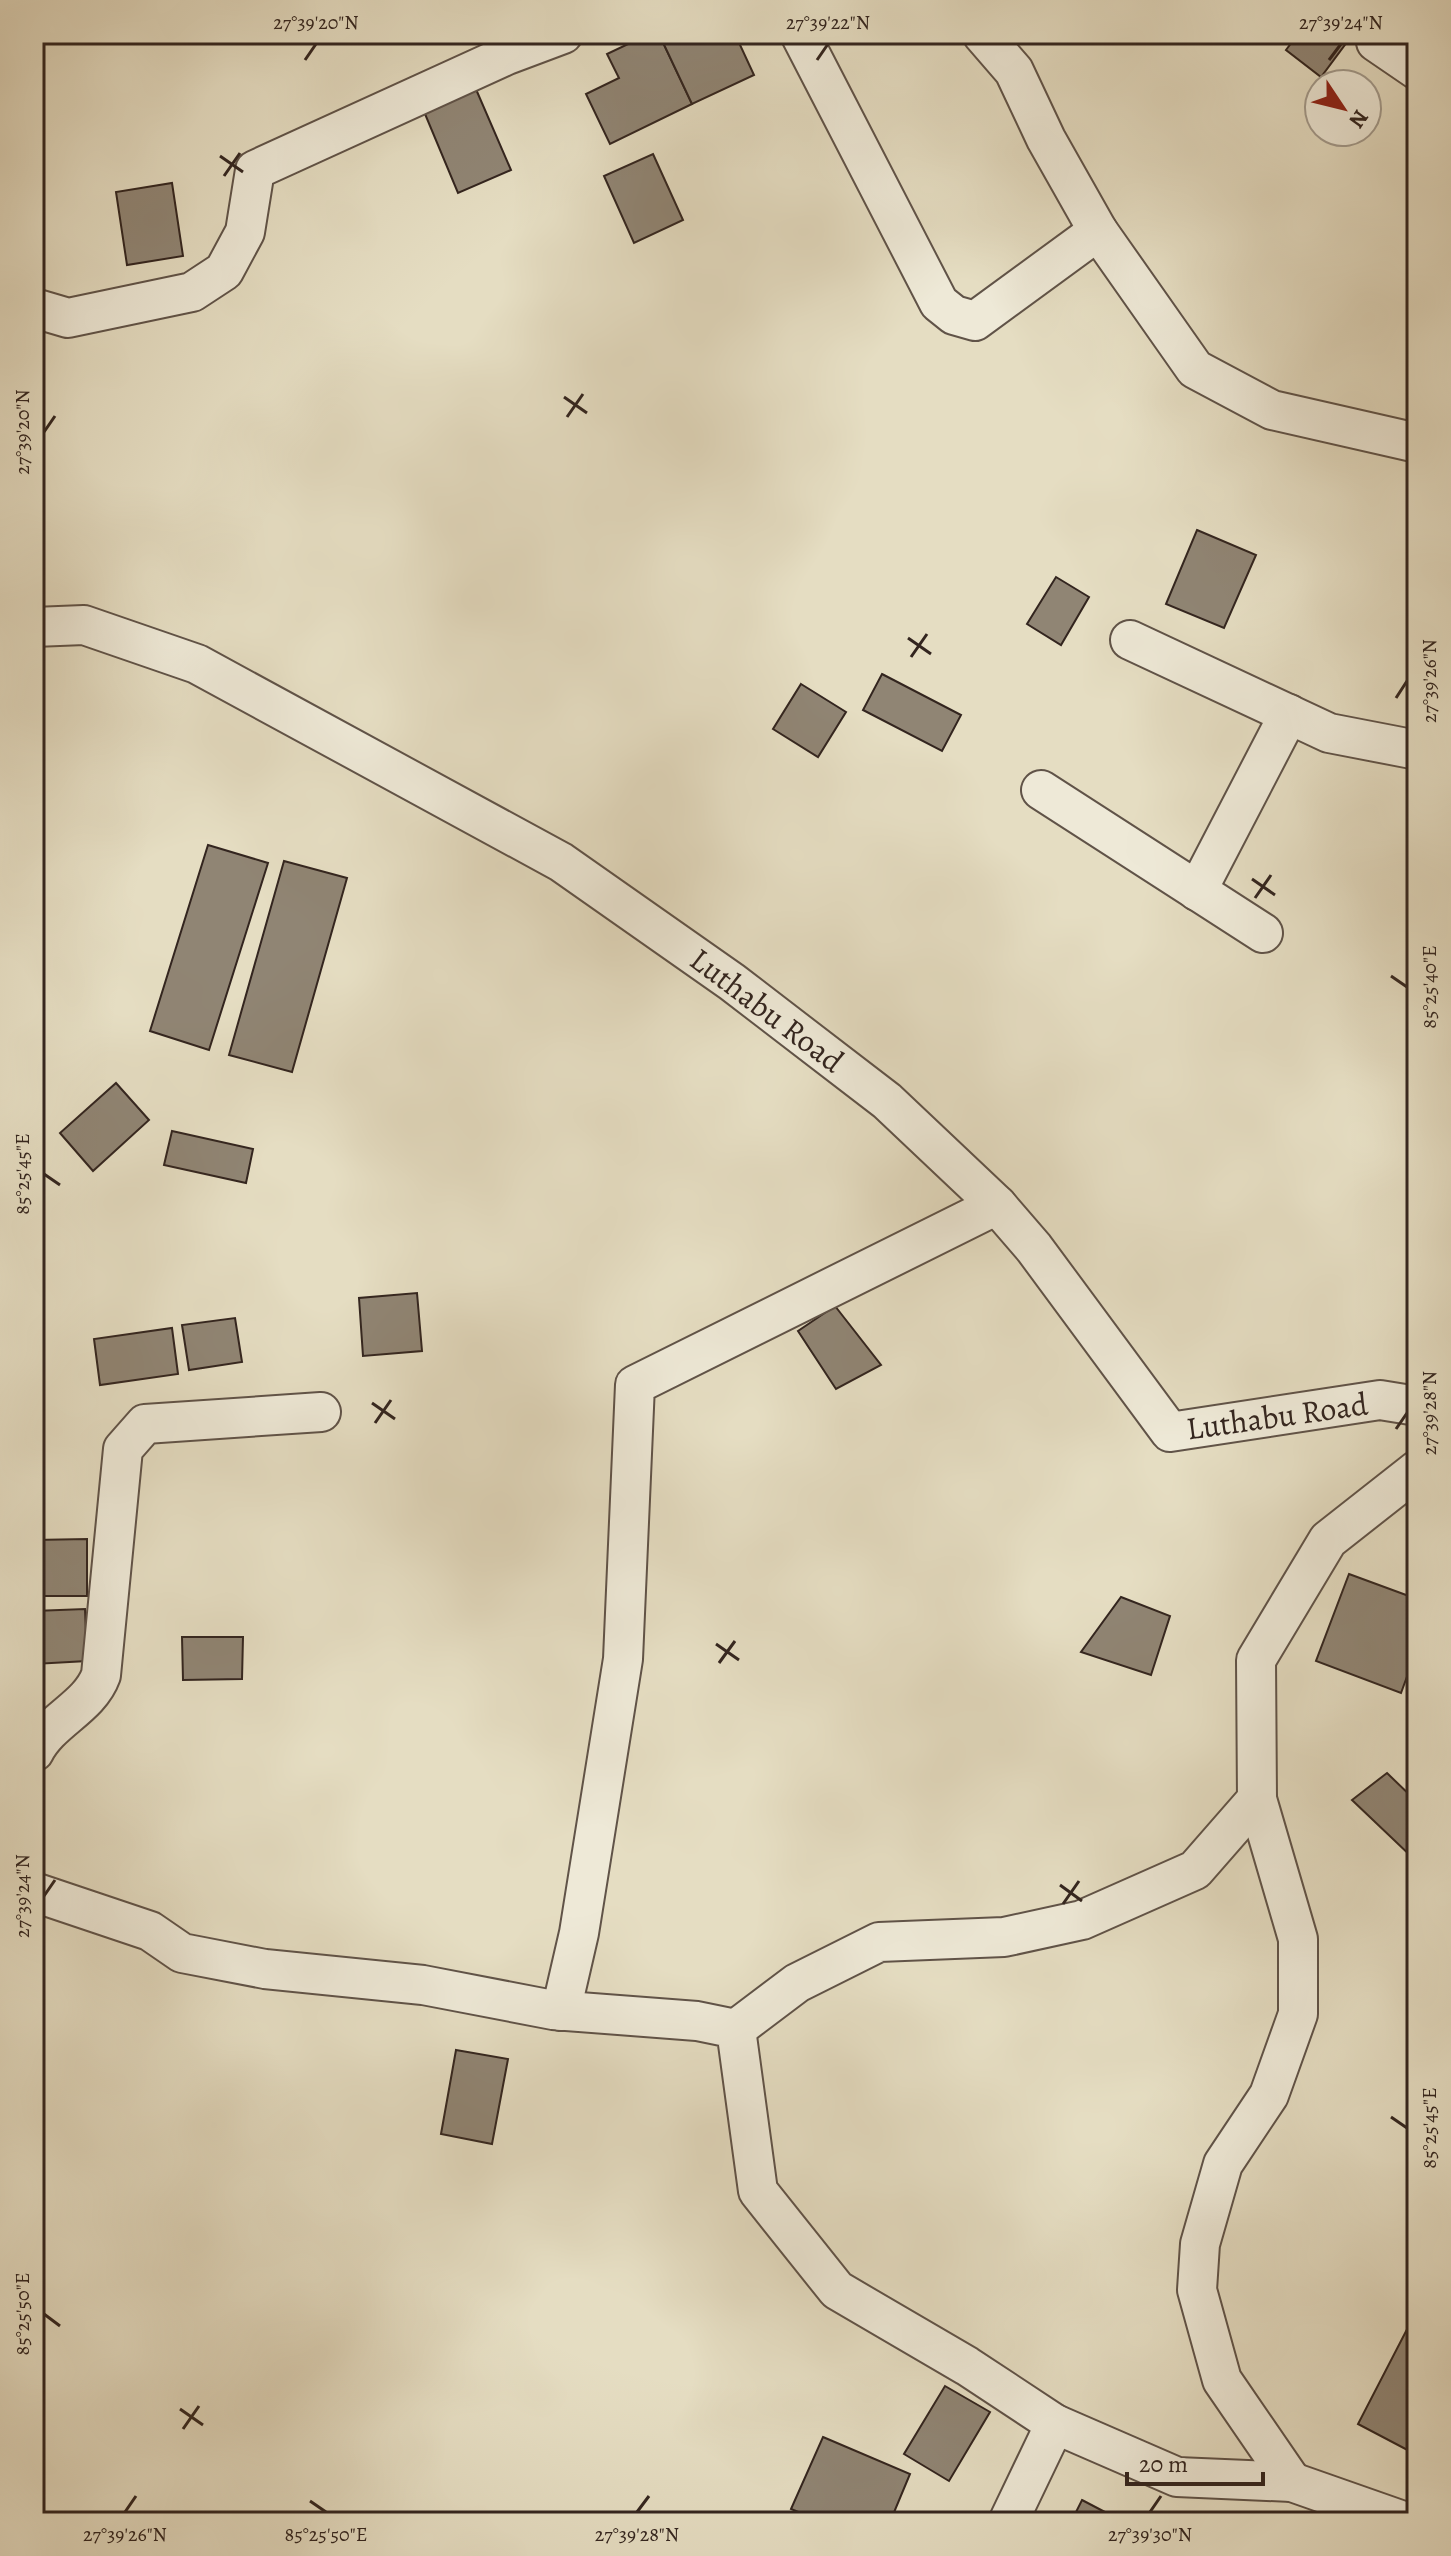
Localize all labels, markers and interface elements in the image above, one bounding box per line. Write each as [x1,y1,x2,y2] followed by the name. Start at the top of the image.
[273,9,359,36] text: 27°39'20"N
[786,9,870,36] text: 27°39'22"N
[1299,9,1383,36] text: 27°39'24"N
[1303,68,1383,148] north arrow
[1342,104,1375,134] text: N
[9,389,36,475] text: 27°39'20"N
[1416,639,1443,723] text: 27°39'26"N
[681,937,854,1083] street label: Luthabu Road
[1416,945,1443,1029] text: 85°25'40"E
[9,1133,36,1215] text: 85°25'45"E
[1416,1371,1443,1455] text: 27°39'28"N
[1184,1381,1371,1450] street label: Luthabu Road
[9,1854,36,1938] text: 27°39'24"N
[1416,2087,1443,2169] text: 85°25'45"E
[9,2273,36,2356] text: 85°25'50"E
[1127,2436,1263,2486] scale bar
[1139,2448,1188,2480] text: 20 m
[83,2521,167,2548] text: 27°39'26"N
[285,2521,368,2548] text: 85°25'50"E
[595,2521,679,2548] text: 27°39'28"N
[1108,2521,1192,2548] text: 27°39'30"N

